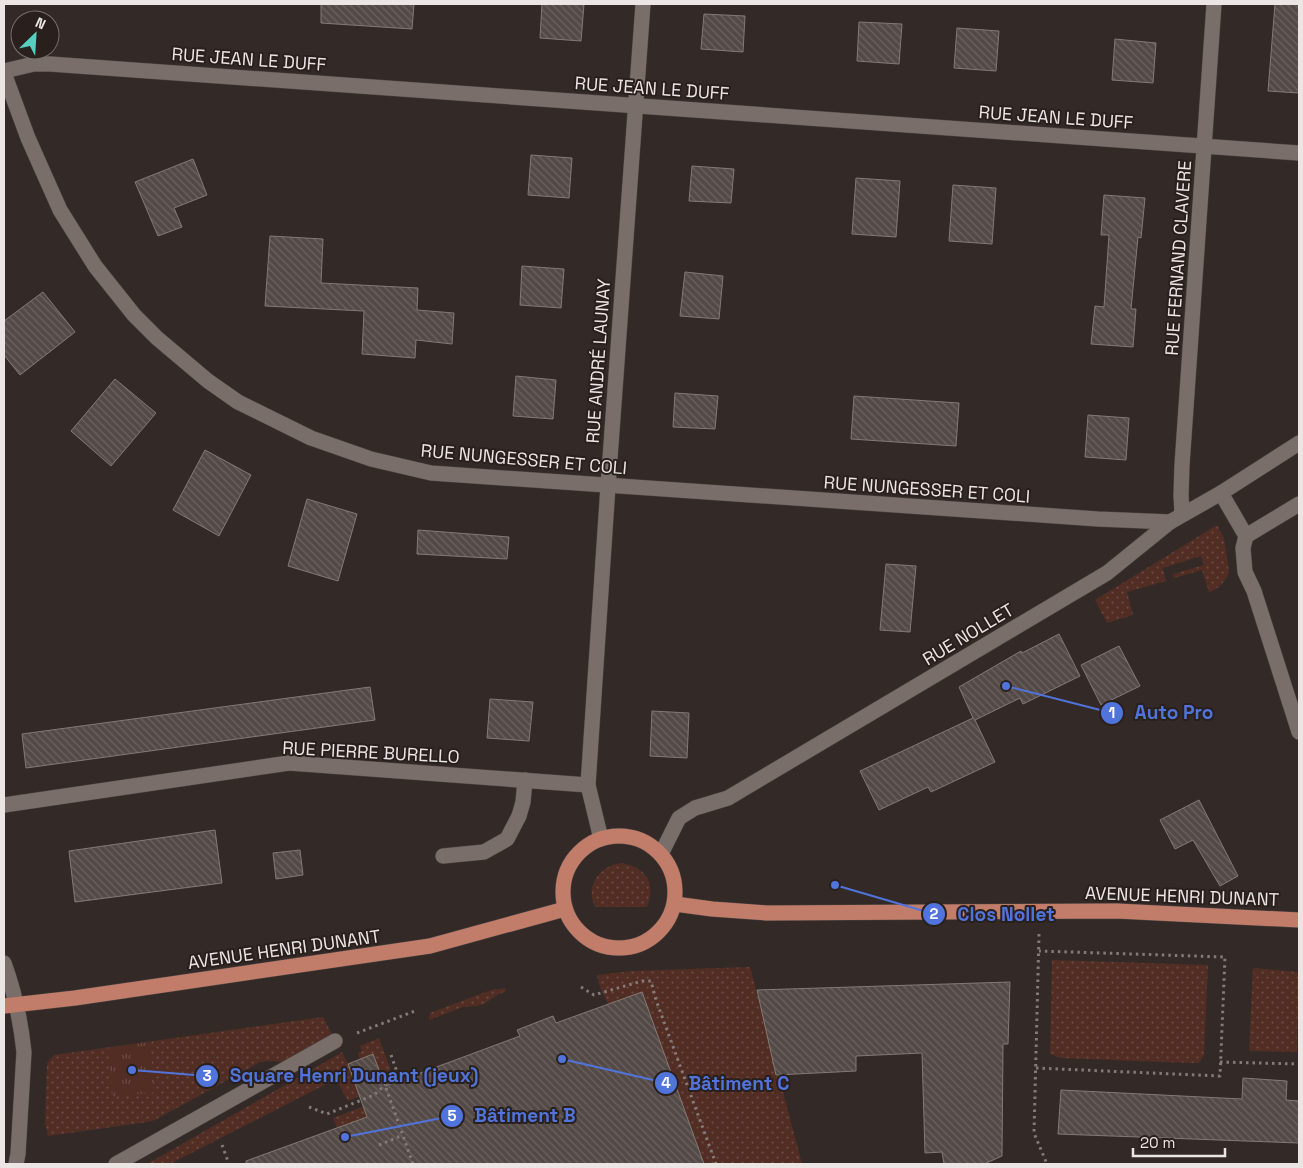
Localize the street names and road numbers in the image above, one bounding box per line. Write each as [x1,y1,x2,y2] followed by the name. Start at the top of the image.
[171,42,327,76] street label: RUE JEAN LE DUFF
[574,71,730,105] street label: RUE JEAN LE DUFF
[978,100,1134,134] street label: RUE JEAN LE DUFF
[1160,160,1196,356] street label: RUE FERNAND CLAVERE
[581,278,615,444] street label: RUE ANDRÉ LAUNAY
[420,439,628,479] street label: RUE NUNGESSER ET COLI
[823,470,1031,508] street label: RUE NUNGESSER ET COLI
[918,598,1018,670] street label: RUE NOLLET
[282,736,460,768] street label: RUE PIERRE BURELLO
[1084,881,1280,911] street label: AVENUE HENRI DUNANT
[186,924,382,974] street label: AVENUE HENRI DUNANT

